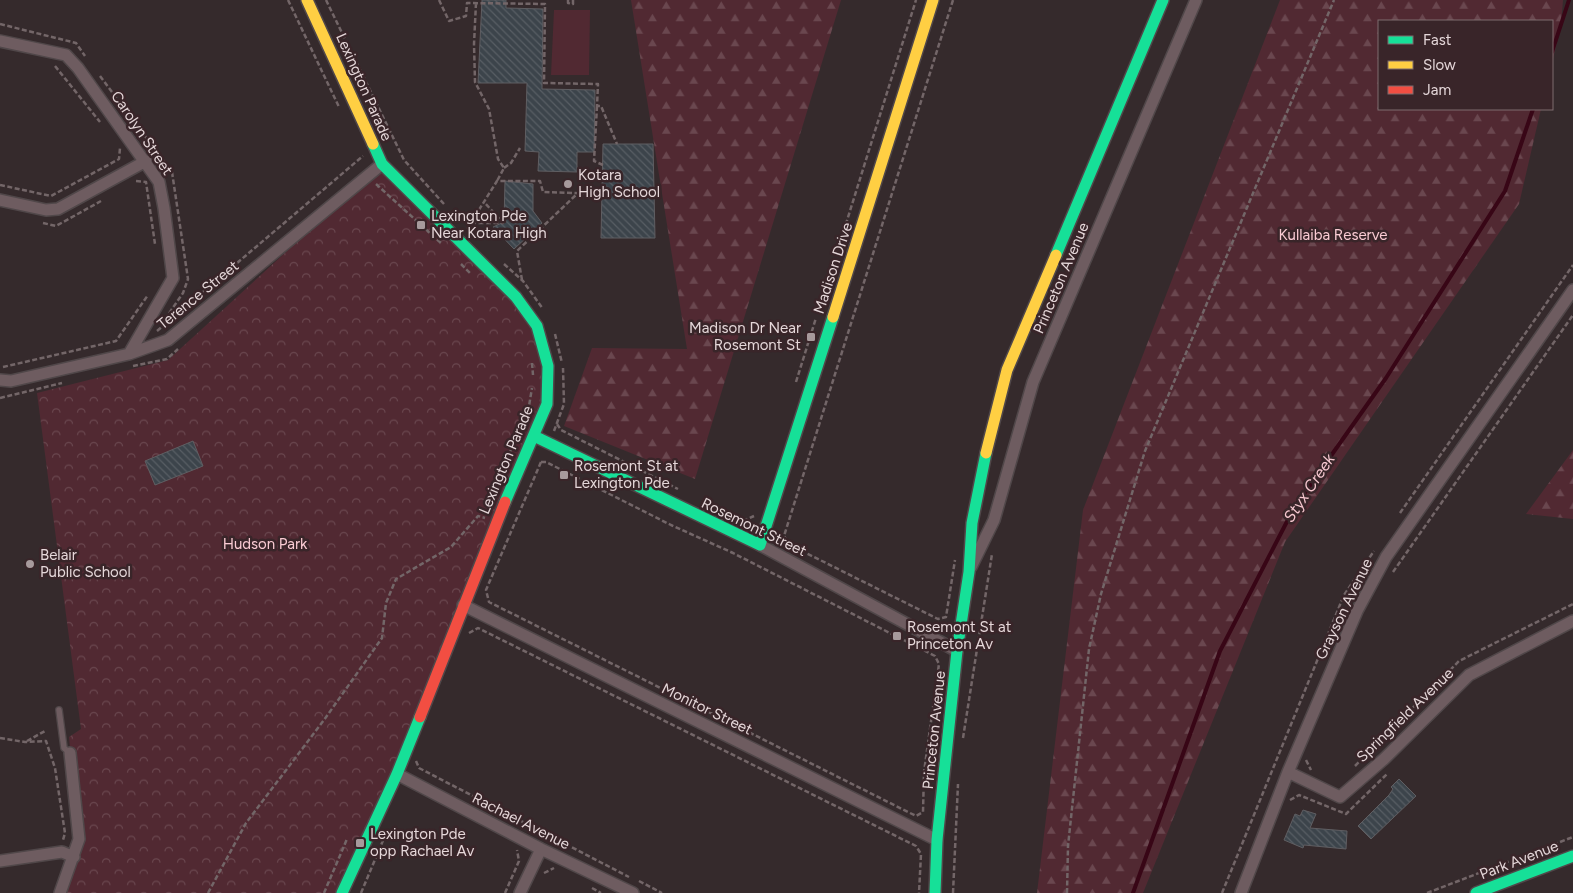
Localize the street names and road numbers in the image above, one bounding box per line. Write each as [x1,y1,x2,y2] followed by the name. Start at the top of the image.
[332,30,396,144] street label: Lexington Parade
[107,88,177,179] street label: Carolyn Street
[810,220,856,316] street label: Madison Drive
[1029,220,1093,336] street label: Princeton Avenue
[154,257,242,333] street label: Terence Street
[475,403,537,517] street label: Lexington Parade
[699,494,810,560] street label: Rosemont Street
[1312,555,1376,663] street label: Grayson Avenue
[1353,664,1457,766] street label: Springfield Avenue
[919,670,949,790] street label: Princeton Avenue
[659,679,755,739] street label: Monitor Street
[469,789,573,853] street label: Rachael Avenue
[1477,837,1561,883] street label: Park Avenue

